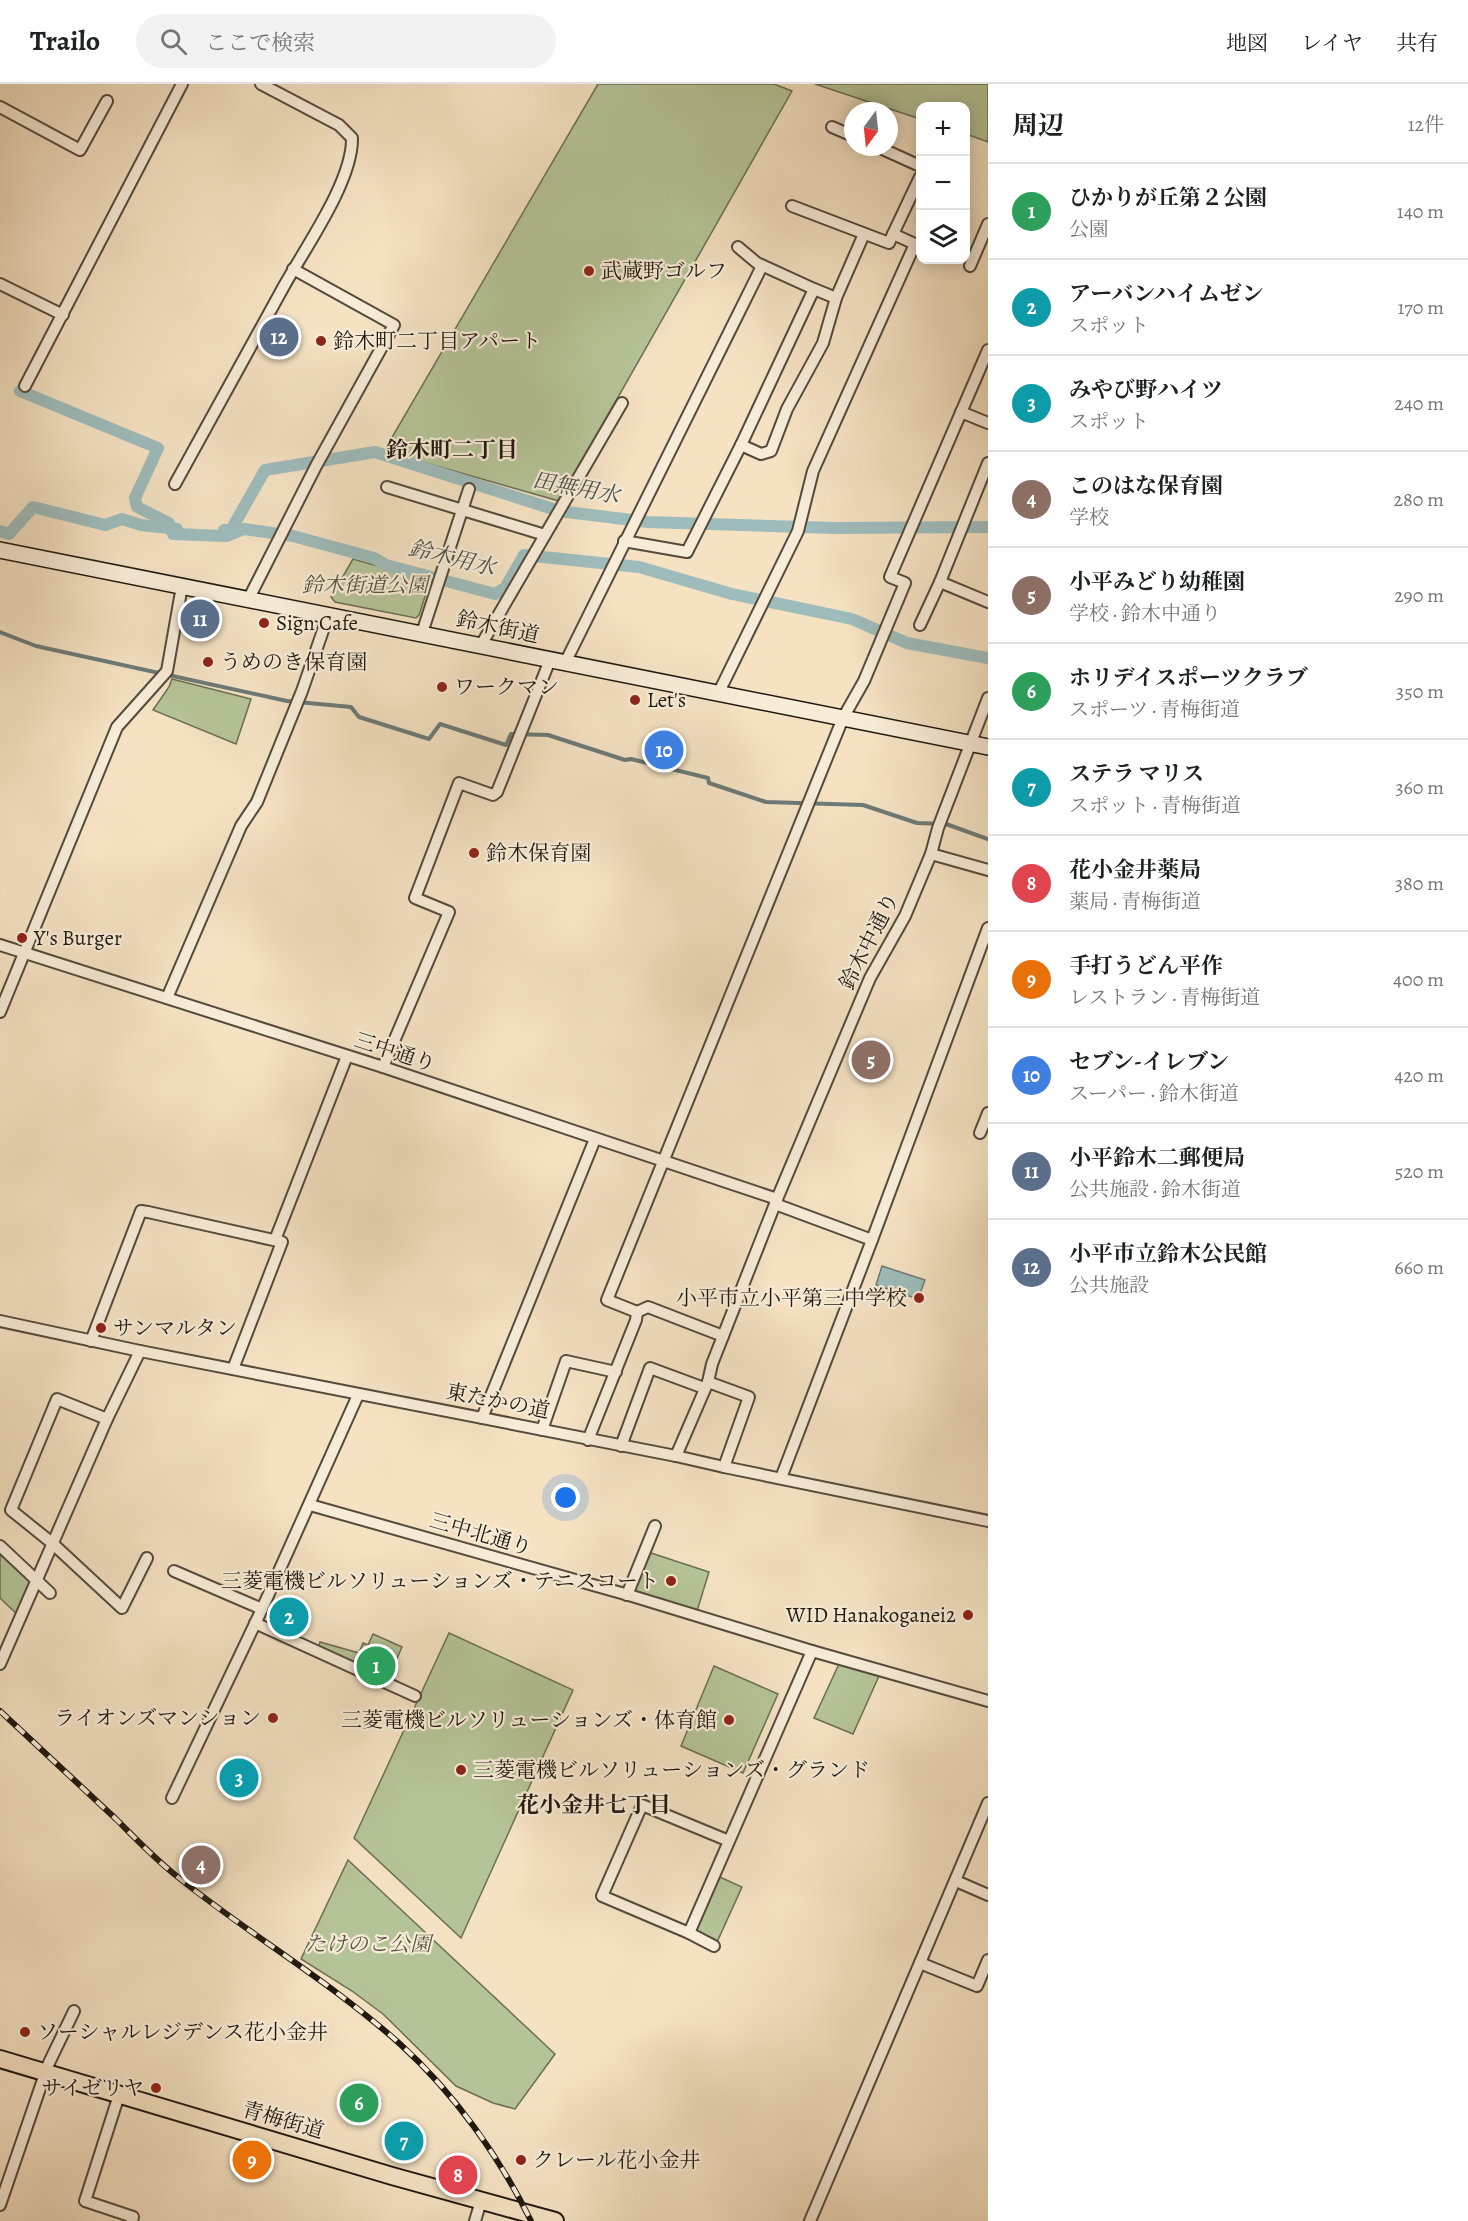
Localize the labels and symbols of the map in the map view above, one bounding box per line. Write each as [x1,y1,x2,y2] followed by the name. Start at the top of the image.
[844,102,898,156] north arrow
[601,257,727,285] place label: 武蔵野ゴルフ
[582,264,596,278] marker: 武蔵野ゴルフ
[260,314,298,360] pin: 12
[333,327,541,355] place label: 鈴木町二丁目アパート
[314,334,328,348] marker: 鈴木町二丁目アパート
[386,435,518,465] district label: 鈴木町二丁目
[530,465,624,512] water label: 田無用水
[406,533,500,584] water label: 鈴木用水
[302,571,431,599] park label: 鈴木街道公園
[180,596,220,642] pin: 11
[454,605,542,649] street label: 鈴木街道
[276,609,358,637] place label: Sign Cafe
[257,616,271,630] marker: Sign Cafe
[220,648,367,676] place label: うめのき保育園
[201,655,215,669] marker: うめのき保育園
[454,673,559,701] place label: ワークマン
[435,680,449,694] marker: ワークマン
[647,686,686,714] place label: Let's
[628,693,642,707] marker: Let's
[644,728,684,772] pin: 10
[486,839,591,867] place label: 鈴木保育園
[467,846,481,860] marker: 鈴木保育園
[833,888,905,994] street label: 鈴木中通り
[33,924,122,952] place label: Y's Burger
[15,931,29,945] marker: Y's Burger
[351,1026,439,1078] street label: 三中通り
[852,1038,890,1082] pin: 5
[676,1284,907,1312] place label: 小平市立小平第三中学校
[912,1291,926,1305] marker: 小平市立小平第三中学校
[113,1314,237,1342] place label: サンマルタン
[94,1321,108,1335] marker: サンマルタン
[444,1377,552,1425] street label: 東たかの道
[551,1483,580,1512] your location
[427,1506,535,1562] street label: 三中北通り
[221,1567,659,1595] place label: 三菱電機ビルソリューションズ・テニスコート
[664,1574,678,1588] marker: 三菱電機ビルソリューションズ・テニスコート
[270,1594,308,1640] pin: 2
[785,1601,956,1629] place label: WID Hanakoganei2
[961,1608,975,1622] marker: WID Hanakoganei2
[356,1644,395,1688] pin: 1
[54,1704,261,1732] place label: ライオンズマンション
[341,1706,717,1734] place label: 三菱電機ビルソリューションズ・体育館
[266,1711,280,1725] marker: ライオンズマンション
[722,1713,736,1727] marker: 三菱電機ビルソリューションズ・体育館
[220,1756,258,1800] pin: 3
[473,1756,870,1784] place label: 三菱電機ビルソリューションズ・グランド
[454,1763,468,1777] marker: 三菱電機ビルソリューションズ・グランド
[517,1790,671,1820] district label: 花小金井七丁目
[182,1842,220,1888] pin: 4
[305,1930,434,1958] park label: たけのこ公園
[37,2018,328,2046] place label: ソーシャルレジデンス花小金井
[18,2025,32,2039] marker: ソーシャルレジデンス花小金井
[42,2074,144,2102] place label: サイゼリヤ
[340,2080,378,2126] pin: 6
[149,2081,163,2095] marker: サイゼリヤ
[239,2095,327,2145] street label: 青梅街道
[384,2118,424,2164] pin: 7
[232,2138,272,2182] pin: 9
[533,2146,701,2174] place label: クレール花小金井
[438,2152,478,2198] pin: 8
[514,2153,528,2167] marker: クレール花小金井

